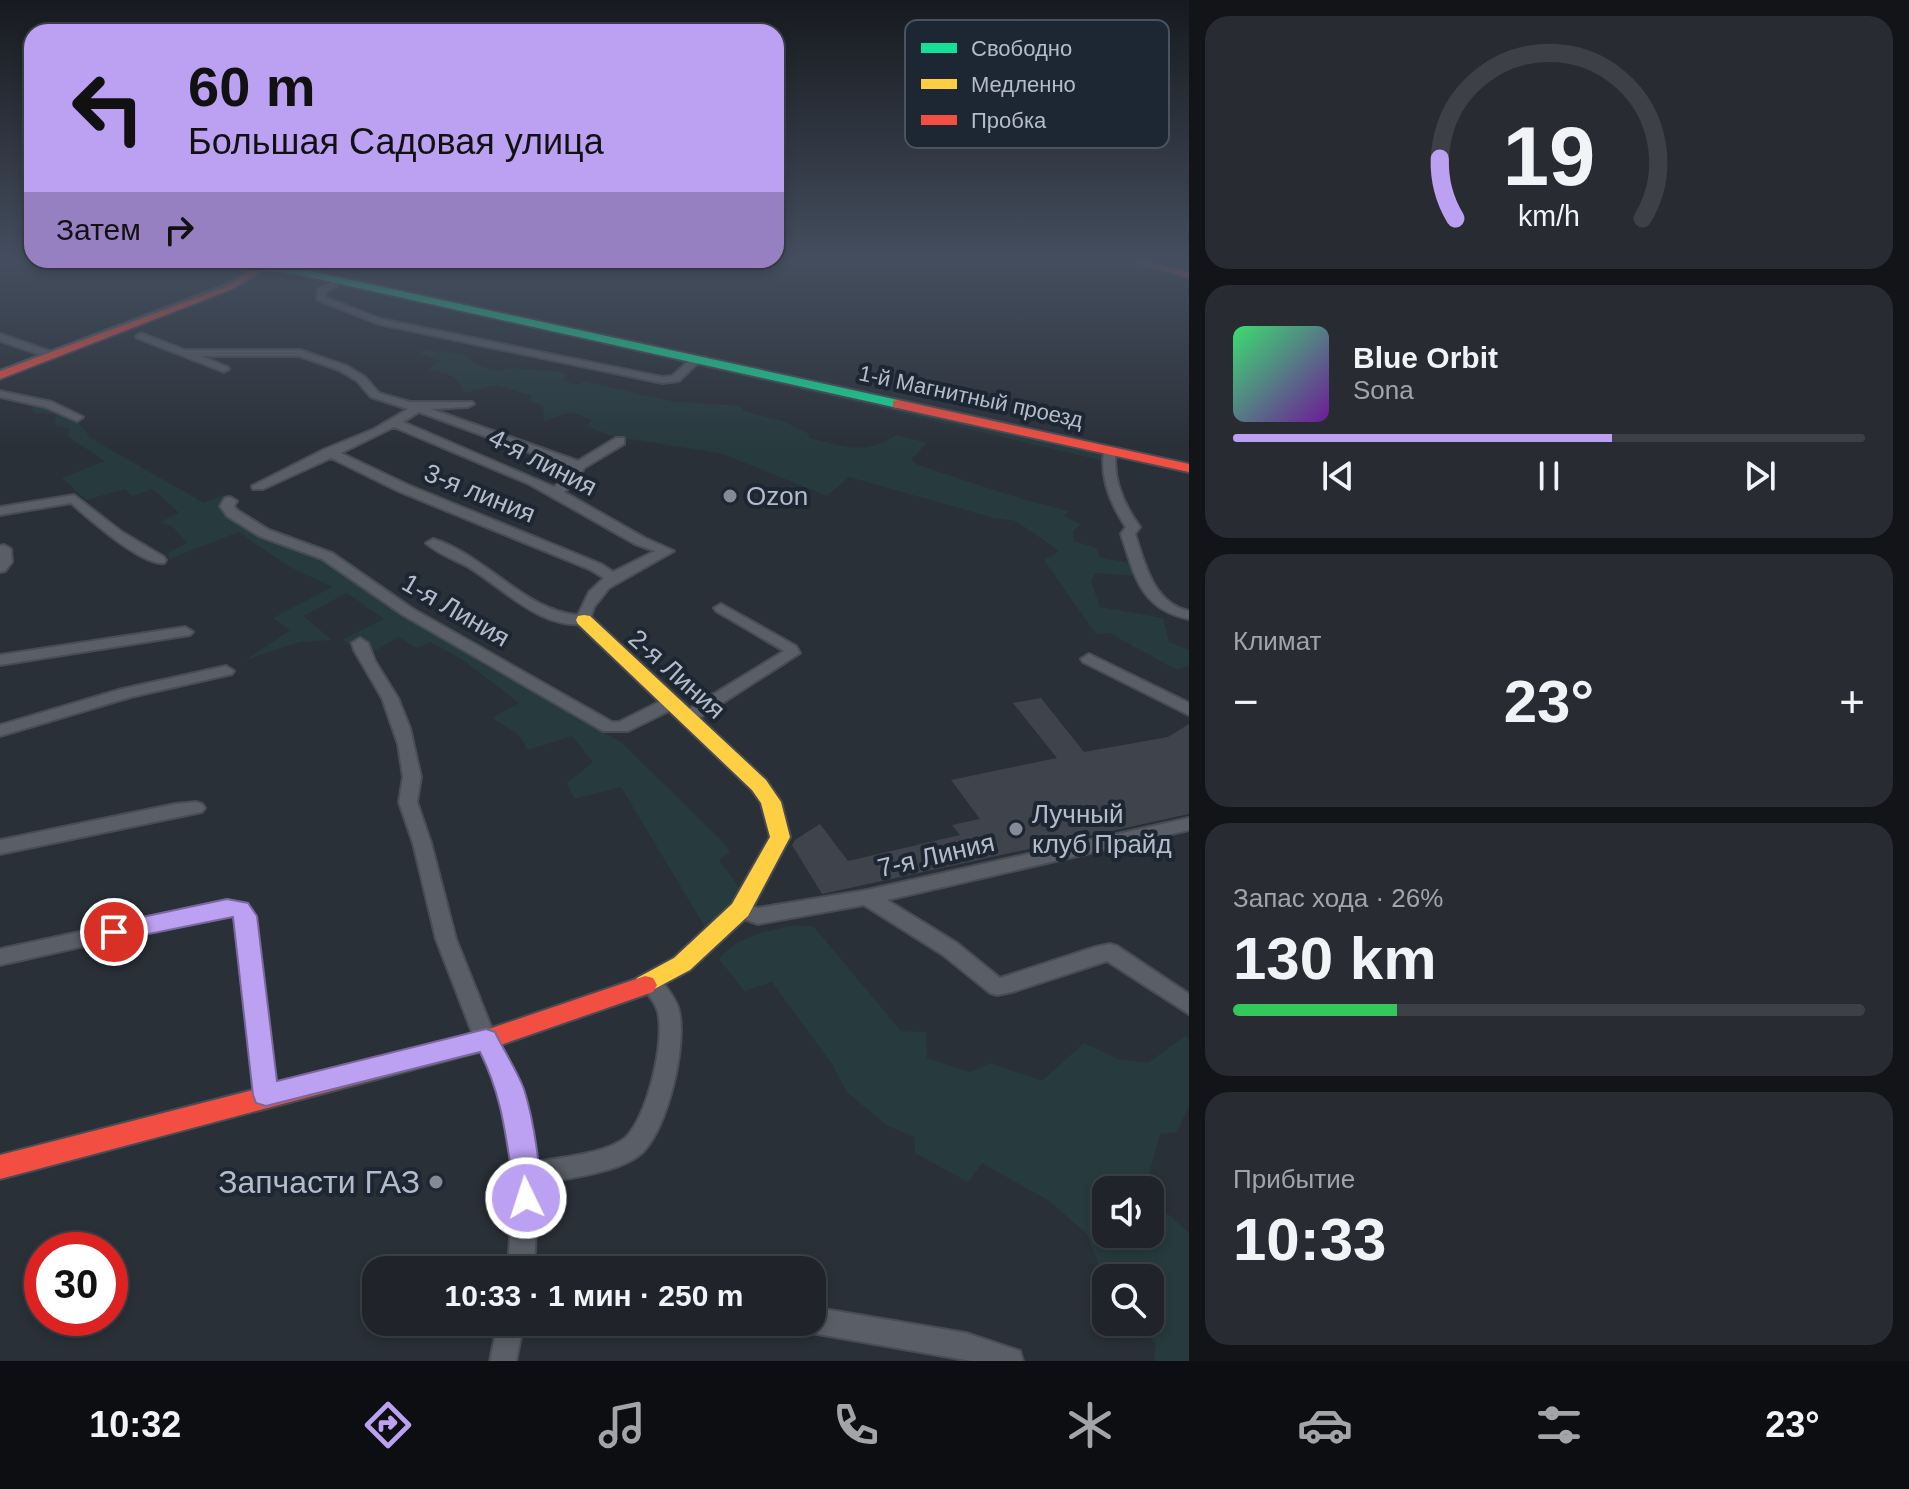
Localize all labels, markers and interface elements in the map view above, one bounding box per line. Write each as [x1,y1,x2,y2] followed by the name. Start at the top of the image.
[905,20,1169,148] legend
[971,36,1072,61] text: Свободно
[188,55,316,118] text: 60 m
[56,56,160,160] icon: left
[971,72,1076,97] text: Медленно
[971,108,1047,133] text: Пробка
[1503,109,1595,202] text: 19
[188,121,604,162] text: Большая Садовая улица
[1518,200,1580,232] text: km/h
[157,208,201,252] icon: right
[56,213,141,246] text: Затем
[1353,341,1498,374] text: Blue Orbit
[857,361,1085,432] street label: 1-й Магнитный проезд
[1353,375,1414,405] text: Sona
[484,422,602,502] street label: 4-я линия
[1316,454,1360,498] icon: previous
[1527,454,1571,498] icon: pause
[1738,454,1782,498] icon: next
[420,457,540,529] street label: 3-я линия
[746,481,808,511] place label: Ozon
[721,487,739,505] marker: Ozon
[397,567,515,653] street label: 1-я Линия
[623,623,731,725] street label: 2-я Линия
[1233,626,1322,656] text: Климат
[1504,668,1594,735] text: 23°
[1233,677,1259,726] text: −
[1839,677,1865,726] text: +
[1032,799,1172,859] place label: Лучный клуб Прайд
[1007,820,1025,838] marker: Лучный клуб Прайд
[875,827,997,883] street label: 7-я Линия
[1233,883,1443,913] text: Запас хода · 26%
[80,898,148,966] pin
[92,910,136,954] icon: arrive
[1233,925,1437,992] text: 130 km
[484,1156,568,1240] position arrow
[218,1164,420,1200] place label: Запчасти ГАЗ
[1233,1164,1355,1194] text: Прибытие
[427,1173,445,1191] marker: Запчасти ГАЗ
[1092,1176,1164,1336] map controls
[1092,1176,1164,1248] button: sound
[1233,1206,1386,1273] text: 10:33
[24,1232,128,1336] speed limit sign: 30
[1092,1264,1164,1336] button: search
[445,1279,743,1312] text: 10:33 · 1 мин · 250 m
[360,1397,416,1453] icon: directions
[594,1397,650,1453] icon: music
[828,1397,884,1453] icon: phone
[1062,1397,1118,1453] icon: climate
[1297,1397,1353,1453] icon: car
[1531,1397,1587,1453] icon: filters
[89,1404,181,1445] text: 10:32
[1765,1404,1820,1445] text: 23°

